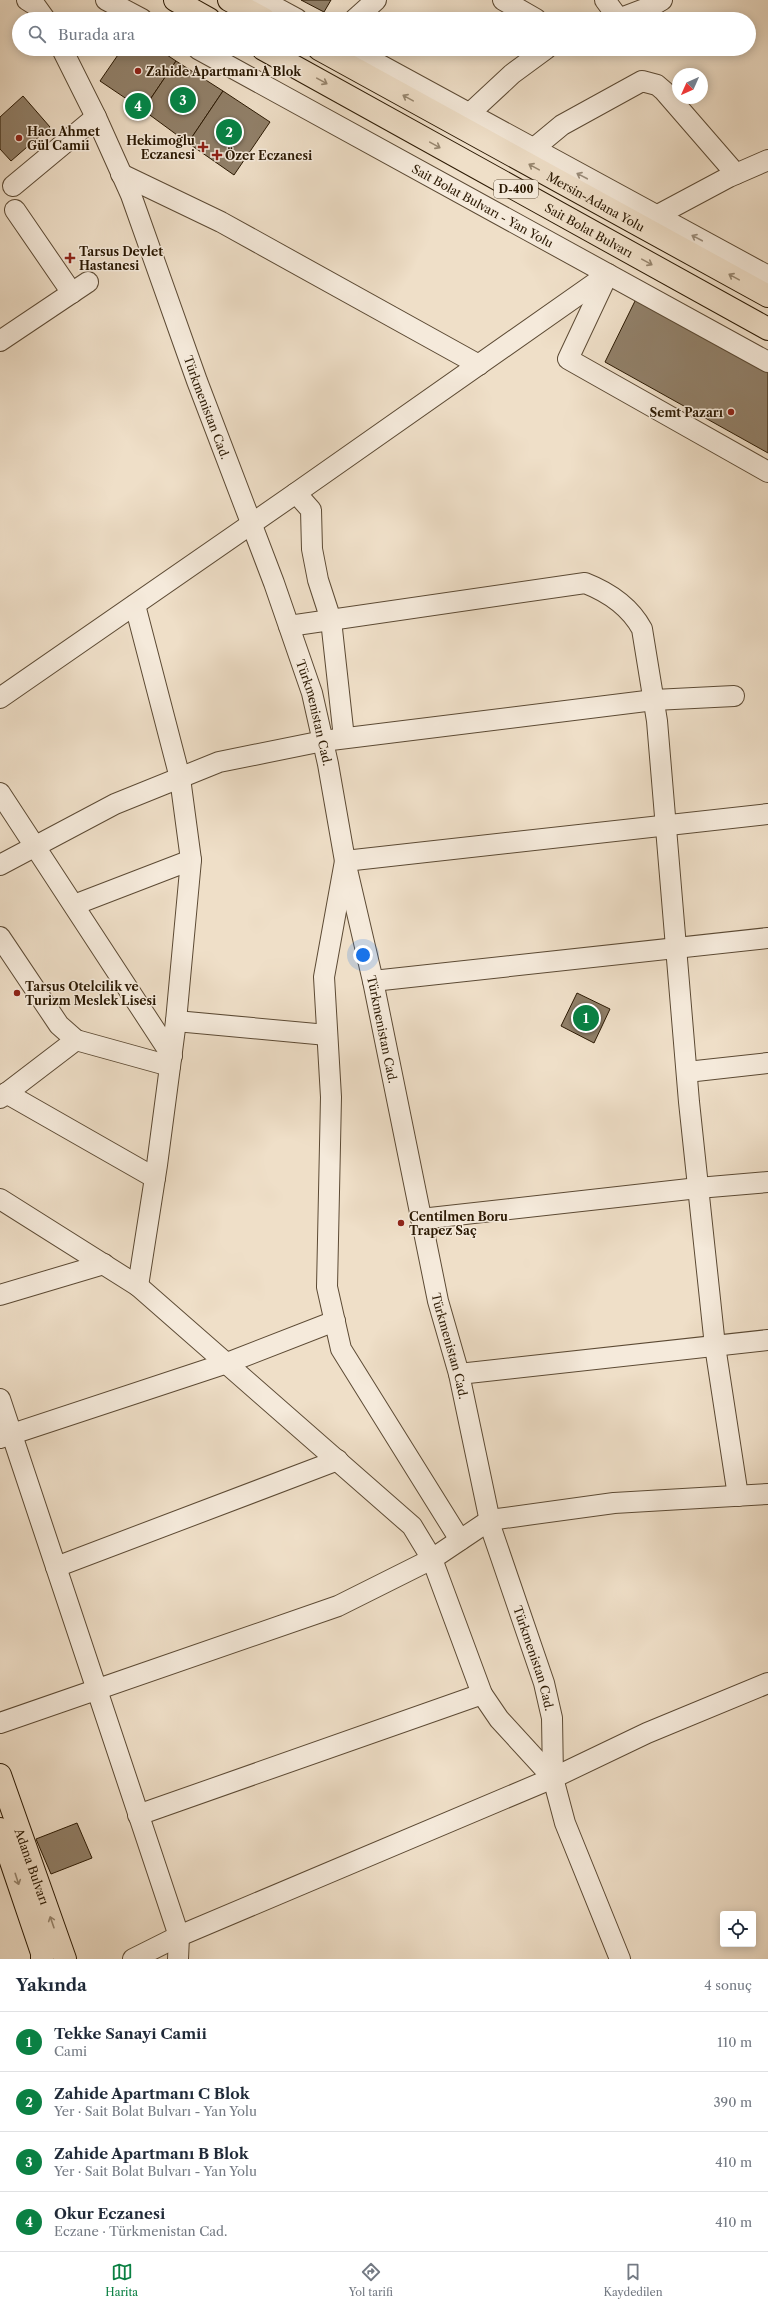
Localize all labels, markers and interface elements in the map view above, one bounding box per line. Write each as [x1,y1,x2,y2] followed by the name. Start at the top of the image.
[12,12,756,56] search box
[26,23,48,45] icon: search
[58,25,135,44] text: Burada ara
[146,64,302,79] place label: Zahide Apartmanı A Blok
[133,66,143,76] marker: Zahide Apartmanı A Blok
[672,68,708,104] north arrow
[316,78,328,86] one-way arrow
[170,85,196,115] pin: 3
[125,91,151,121] pin: 4
[402,94,414,101] one-way arrow
[216,117,242,147] pin: 2
[27,124,100,153] place label: Hacı Ahmet Gül Camii
[14,133,24,143] marker: Hacı Ahmet Gül Camii
[126,133,196,162] place label: Hekimoğlu Eczanesi
[429,141,441,149] one-way arrow
[198,142,208,152] marker: Hekimoğlu Eczanesi
[225,147,313,163] place label: Özer Eczanesi
[212,150,222,160] marker: Özer Eczanesi
[410,161,557,251] street label: Sait Bolat Bulvarı - Yan Yolu
[528,163,540,171] one-way arrow
[544,168,648,235] street label: Mersin-Adana Yolu
[577,172,589,179] one-way arrow
[494,180,538,198] road number: D-400
[543,200,636,260] street label: Sait Bolat Bulvarı
[691,233,703,241] one-way arrow
[79,244,163,273] place label: Tarsus Devlet Hastanesi
[64,252,76,264] marker: Tarsus Devlet Hastanesi
[641,259,653,266] one-way arrow
[728,273,740,281] one-way arrow
[181,353,234,461] street label: Türkmenistan Cad.
[650,405,724,420] place label: Semt Pazarı
[726,407,736,417] marker: Semt Pazarı
[293,657,336,767] street label: Türkmenistan Cad.
[353,945,373,965] your location
[364,974,401,1084] street label: Türkmenistan Cad.
[25,979,157,1008] place label: Tarsus Otelcilik ve Turizm Meslek Lisesi
[12,988,22,998] marker: Tarsus Otelcilik ve Turizm Meslek Lisesi
[573,1003,599,1033] pin: 1
[409,1209,508,1238] place label: Centilmen Boru Trapez Saç
[396,1218,406,1228] marker: Centilmen Boru Trapez Saç
[429,1292,472,1400] street label: Türkmenistan Cad.
[511,1604,558,1712] street label: Türkmenistan Cad.
[12,1825,53,1907] street label: Adana Bulvarı
[14,1872,21,1885] one-way arrow
[720,1911,756,1947] map controls
[720,1911,756,1947] button: locate
[48,1916,55,1929] one-way arrow
[16,1975,87,1995] text: Yakında
[704,1977,752,1993] text: 4 sonuç
[54,2024,207,2043] text: Tekke Sanayi Camii
[26,2034,32,2050] text: 1
[717,2034,752,2050] text: 110 m
[54,2043,87,2059] text: Cami
[54,2084,250,2103] text: Zahide Apartmanı C Blok
[25,2094,33,2110] text: 2
[713,2094,752,2110] text: 390 m
[54,2103,257,2119] text: Yer · Sait Bolat Bulvarı - Yan Yolu
[54,2144,249,2163] text: Zahide Apartmanı B Blok
[25,2154,33,2170] text: 3
[715,2154,752,2170] text: 410 m
[54,2163,257,2179] text: Yer · Sait Bolat Bulvarı - Yan Yolu
[54,2204,165,2223] text: Okur Eczanesi
[25,2214,33,2230] text: 4
[715,2214,752,2230] text: 410 m
[54,2223,227,2239] text: Eczane · Türkmenistan Cad.
[105,2261,138,2299] tab: Harita
[349,2261,393,2299] tab: Yol tarifi
[604,2261,663,2299] tab: Kaydedilen

